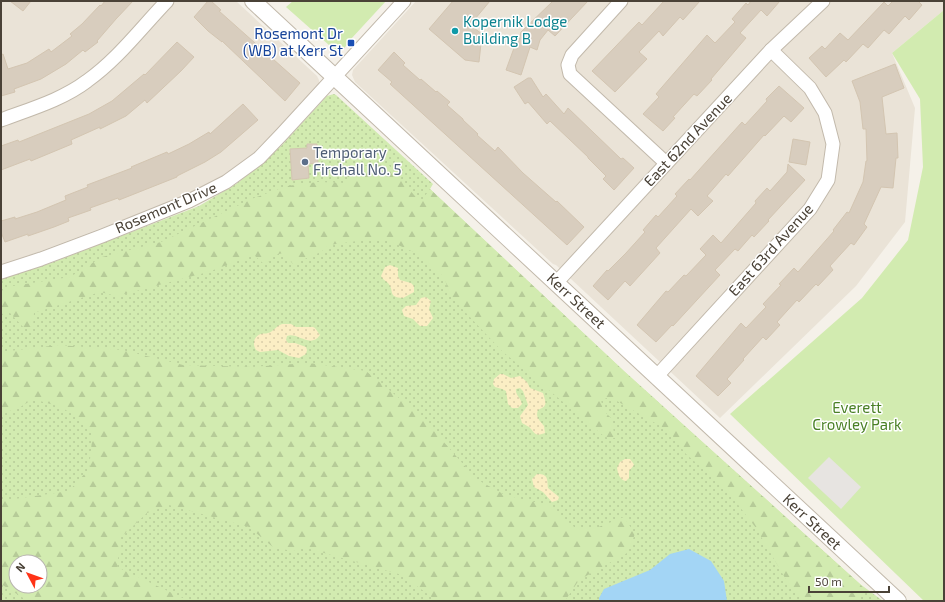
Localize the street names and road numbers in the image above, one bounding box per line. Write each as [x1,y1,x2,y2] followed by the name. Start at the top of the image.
[639,89,735,190] street label: East 62nd Avenue
[112,178,219,237] street label: Rosemont Drive
[724,199,816,299] street label: East 63rd Avenue
[544,269,610,332] street label: Kerr Street
[780,490,846,553] street label: Kerr Street

